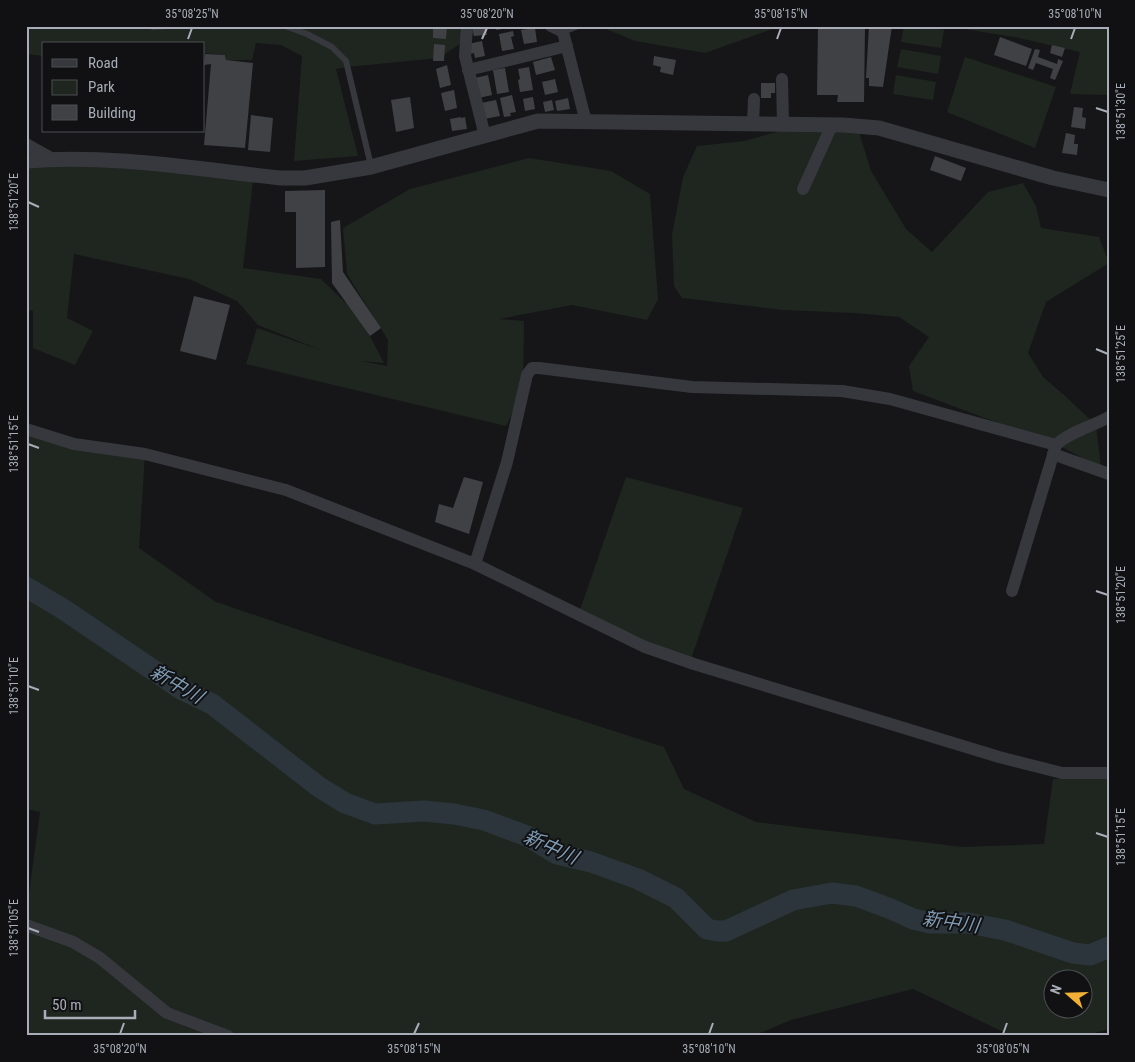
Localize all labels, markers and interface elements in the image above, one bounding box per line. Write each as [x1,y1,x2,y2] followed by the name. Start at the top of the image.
[165,7,219,21] text: 35°08'25"N
[460,7,514,21] text: 35°08'20"N
[754,7,808,21] text: 35°08'15"N
[1048,7,1102,21] text: 35°08'10"N
[42,42,205,132] legend
[88,54,118,72] text: Road
[88,78,115,96] text: Park
[1114,83,1128,141] text: 138°51'30"E
[88,104,136,122] text: Building
[7,173,21,231] text: 138°51'20"E
[1114,325,1128,383] text: 138°51'25"E
[7,415,21,473] text: 138°51'15"E
[1114,566,1128,624] text: 138°51'20"E
[7,657,21,715] text: 138°51'10"E
[147,660,209,709] water label: 新中川
[1114,808,1128,866] text: 138°51'15"E
[520,825,584,870] water label: 新中川
[7,899,21,957] text: 138°51'05"E
[921,907,983,938] water label: 新中川
[1042,970,1092,1020] north arrow
[1047,983,1065,996] text: N
[45,987,135,1019] scale bar
[52,996,82,1014] text: 50 m
[93,1042,147,1056] text: 35°08'20"N
[387,1042,441,1056] text: 35°08'15"N
[682,1042,736,1056] text: 35°08'10"N
[976,1042,1030,1056] text: 35°08'05"N

